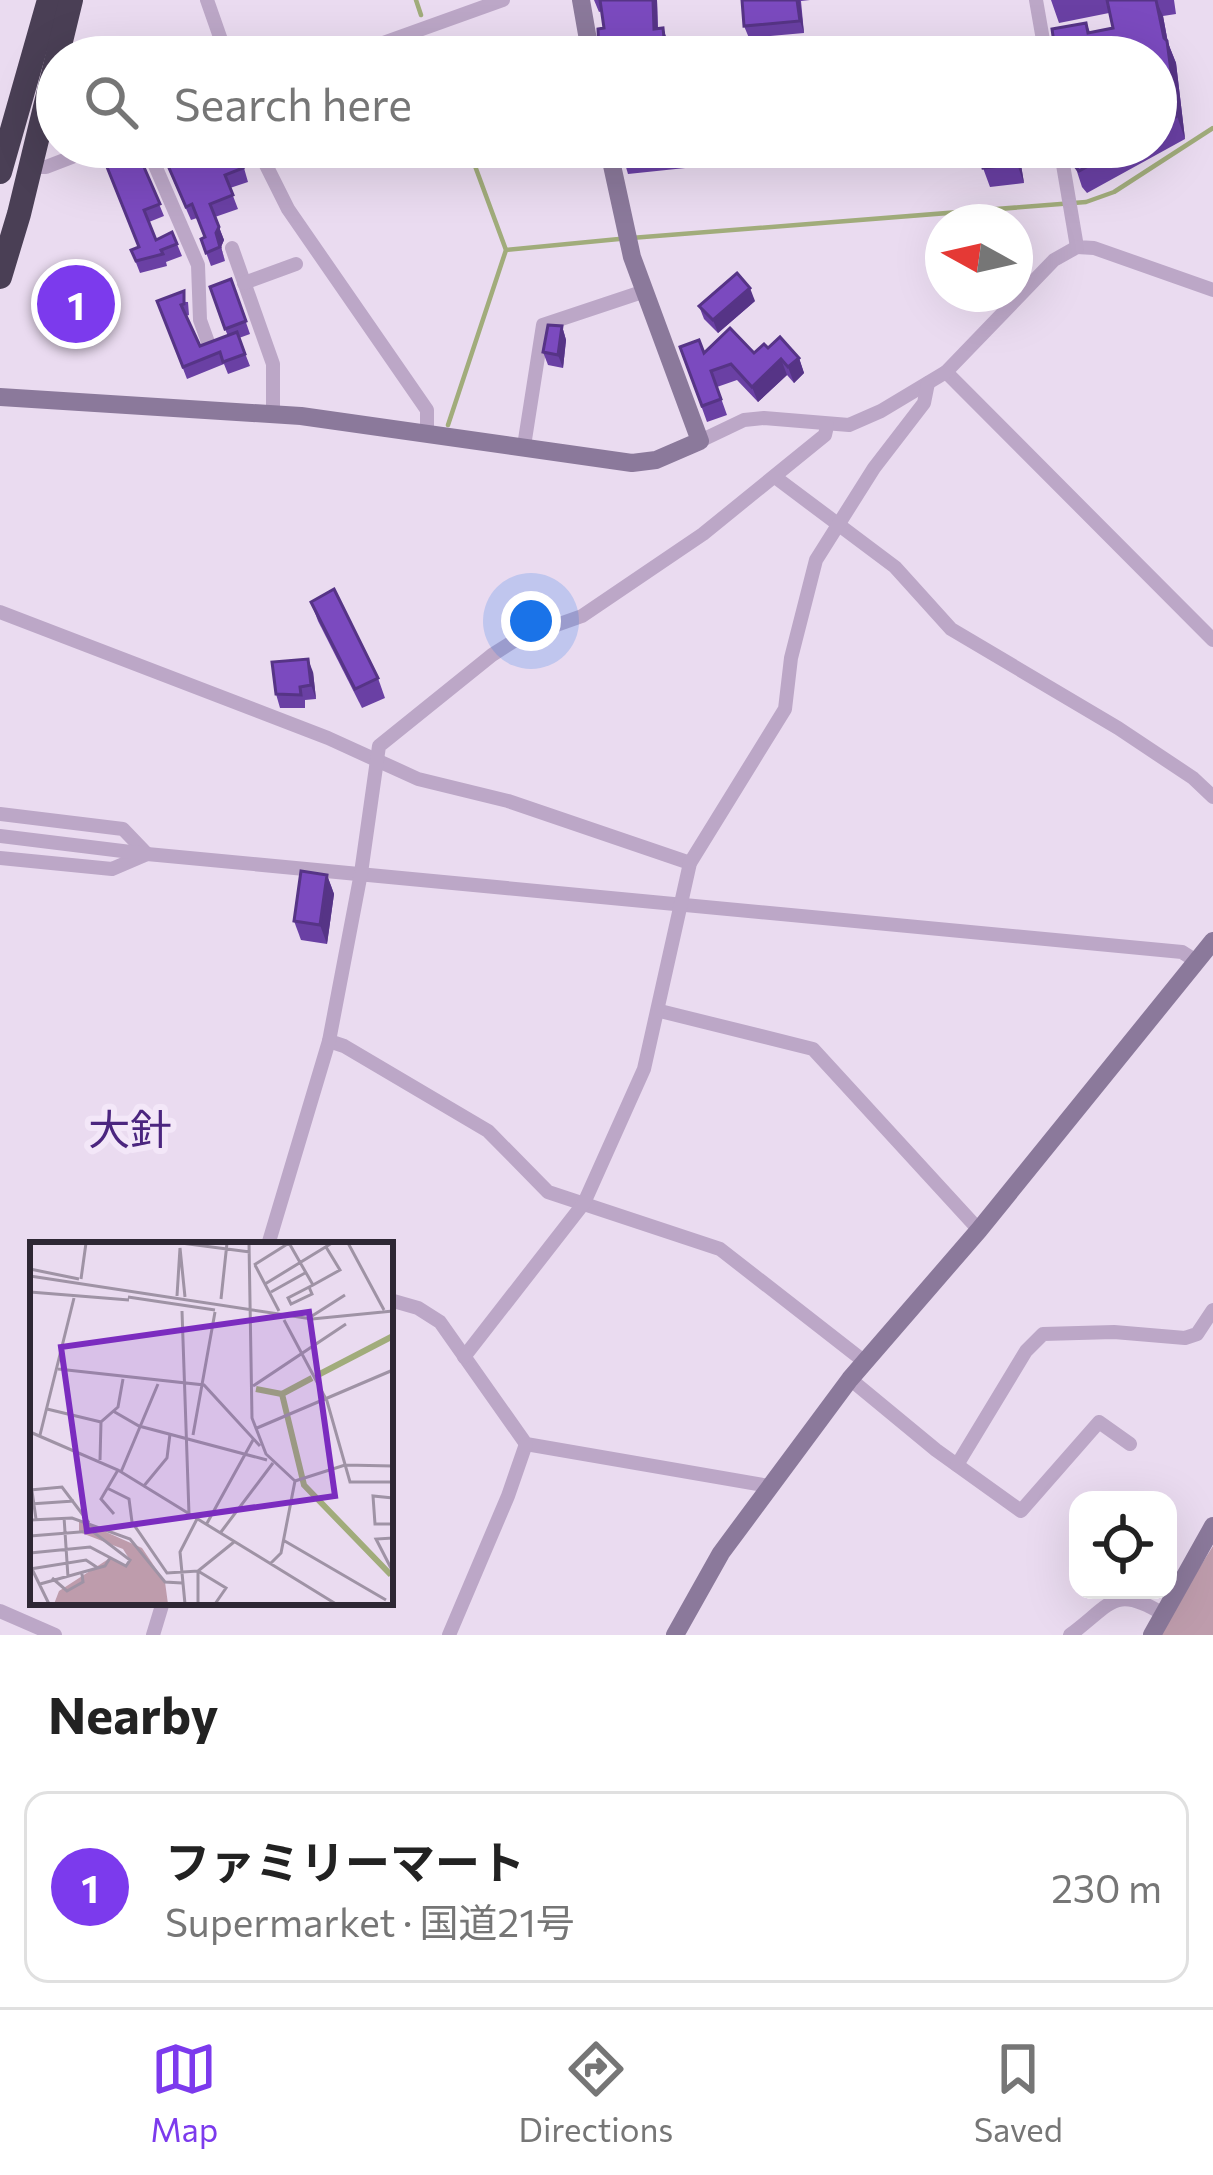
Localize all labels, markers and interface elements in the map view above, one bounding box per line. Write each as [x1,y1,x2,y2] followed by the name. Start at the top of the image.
[36,36,1177,168] search box
[78,69,144,135] icon: search
[174,75,412,130] text: Search here
[925,204,1033,312] north arrow
[37,259,115,349] pin: 1
[501,591,561,651] your location
[88,1102,172,1154] district label: 大針
[30,1242,393,1605] inset map
[1069,1491,1177,1599] map controls
[1069,1491,1177,1599] button: locate
[48,1682,218,1745] text: Nearby
[165,1833,525,1888] text: ファミリーマート
[81,1863,99,1911] text: 1
[1051,1863,1162,1911] text: 230 m
[165,1897,575,1945] text: Supermarket · 国道21号
[150,2036,218,2149] tab: Map
[519,2036,673,2149] tab: Directions
[974,2036,1063,2149] tab: Saved

